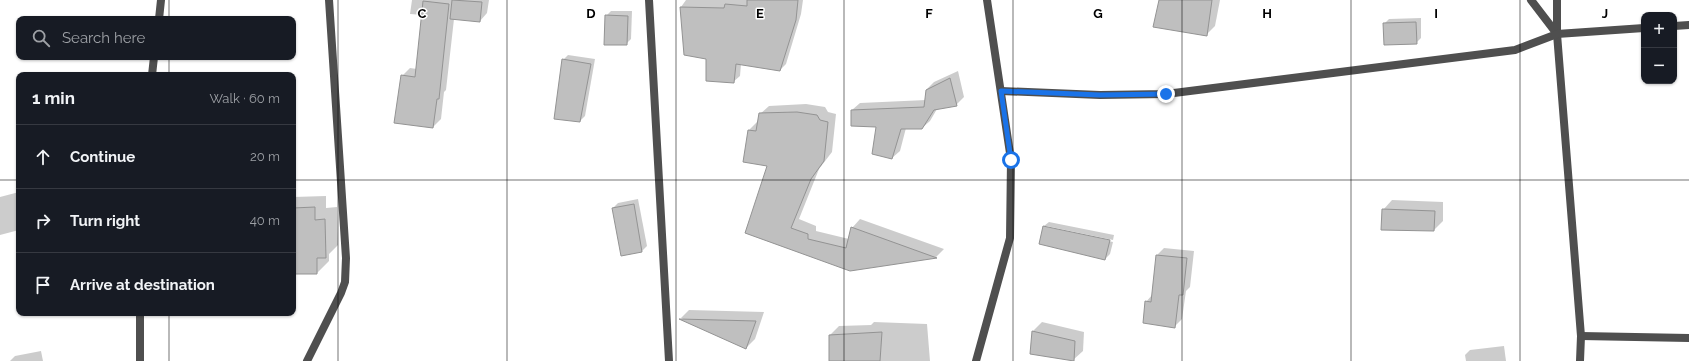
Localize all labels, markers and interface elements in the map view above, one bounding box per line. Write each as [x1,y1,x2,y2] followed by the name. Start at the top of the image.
[418,6,427,21] text: C
[586,6,596,21] text: D
[756,6,764,21] text: E
[925,6,933,21] text: F
[1093,6,1103,21] text: G
[1262,6,1272,21] text: H
[1434,6,1438,21] text: I
[1602,6,1608,21] text: J
[1641,12,1677,84] map controls
[1641,12,1677,48] button: +
[16,16,296,60] search box
[30,27,52,49] icon: search
[62,29,145,47] text: Search here
[1641,48,1677,84] button: −
[1157,85,1175,103] route end
[32,88,75,108] text: 1 min
[209,91,280,106] text: Walk · 60 m
[32,146,54,168] icon: ahead
[70,148,135,166] text: Continue
[250,149,280,164] text: 20 m
[1002,151,1020,169] route start
[32,210,54,232] icon: right
[70,212,140,230] text: Turn right
[250,213,280,228] text: 40 m
[32,274,54,296] icon: arrive
[70,276,215,294] text: Arrive at destination

